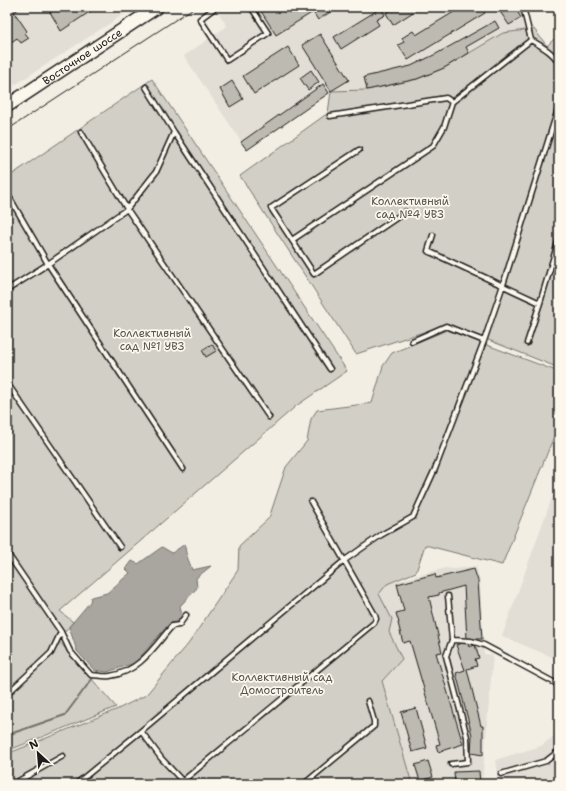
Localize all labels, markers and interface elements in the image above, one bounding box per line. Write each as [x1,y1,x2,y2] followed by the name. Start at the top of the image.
[39,25,125,88] street label: Восточное шоссе
[371,194,449,222] park label: Коллективный сад №4 УВЗ
[113,326,191,354] park label: Коллективный сад №1 УВЗ
[232,670,332,698] park label: Коллективный сад Домостроитель
[18,733,58,773] north arrow
[27,736,41,753] text: N

